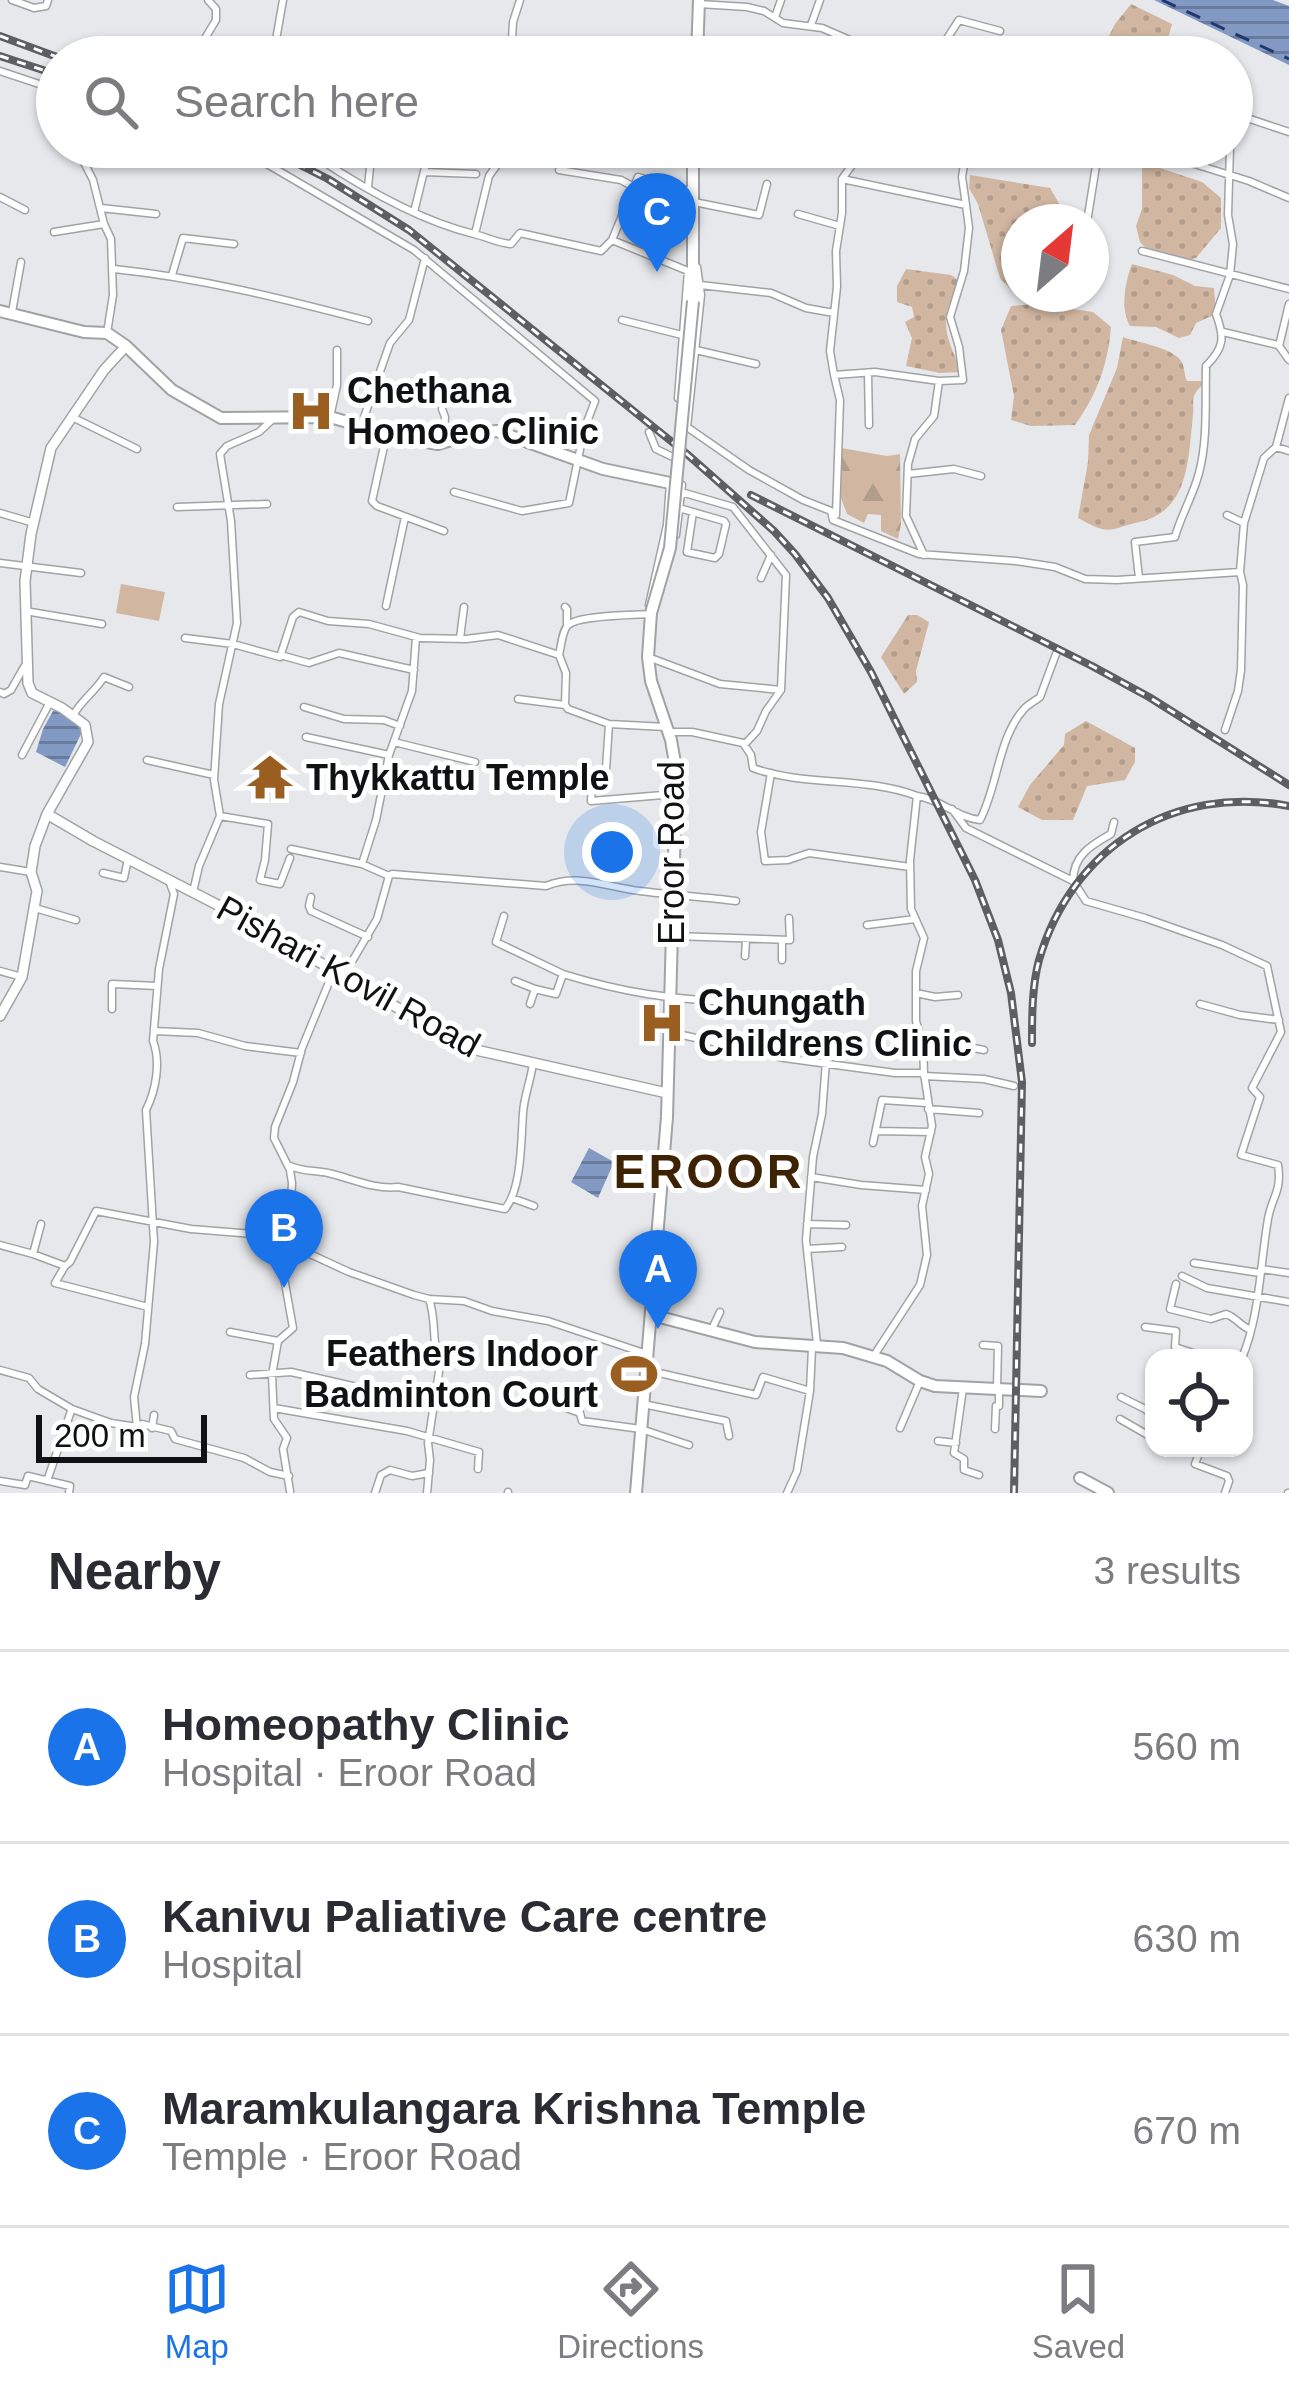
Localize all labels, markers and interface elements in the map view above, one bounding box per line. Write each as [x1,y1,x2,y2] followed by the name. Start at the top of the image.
[36,36,1253,168] search box
[78,69,144,135] icon: search
[174,76,419,127] text: Search here
[618,173,696,272] pin: C
[1001,204,1109,312] north arrow
[347,370,599,452] place label: Chethana Homoeo Clinic
[286,386,336,436] hospital icon: Chethana Homoeo Clinic
[245,752,295,802] temple icon: Thykkattu Temple
[306,757,609,798] place label: Thykkattu Temple
[651,761,692,945] street label: Eroor Road
[582,822,642,882] your location
[210,887,487,1066] street label: Pishari Kovil Road
[698,982,972,1064] place label: Chungath Childrens Clinic
[637,998,687,1048] hospital icon: Chungath Childrens Clinic
[613,1145,805,1198] district label: EROOR
[245,1189,323,1288] pin: B
[619,1230,697,1329] pin: A
[304,1333,598,1415] place label: Feathers Indoor Badminton Court
[609,1349,659,1399] sports icon: Feathers Indoor Badminton Court
[1145,1349,1253,1457] map controls
[1145,1349,1253,1457] button: locate
[36,1409,207,1462] scale bar
[54,1417,146,1454] text: 200 m
[48,1543,221,1600] text: Nearby
[1094,1549,1241,1592] text: 3 results
[162,1699,570,1750] text: Homeopathy Clinic
[73,1725,101,1768] text: A
[1133,1725,1241,1768] text: 560 m
[162,1751,537,1794] text: Hospital · Eroor Road
[162,1891,767,1942] text: Kanivu Paliative Care centre
[73,1917,101,1960] text: B
[1133,1917,1241,1960] text: 630 m
[162,1943,303,1986] text: Hospital
[162,2083,866,2134] text: Maramkulangara Krishna Temple
[73,2109,101,2152] text: C
[1133,2109,1241,2152] text: 670 m
[162,2135,522,2178] text: Temple · Eroor Road
[164,2256,230,2366] tab: Map
[557,2256,704,2366] tab: Directions
[1032,2256,1125,2366] tab: Saved

